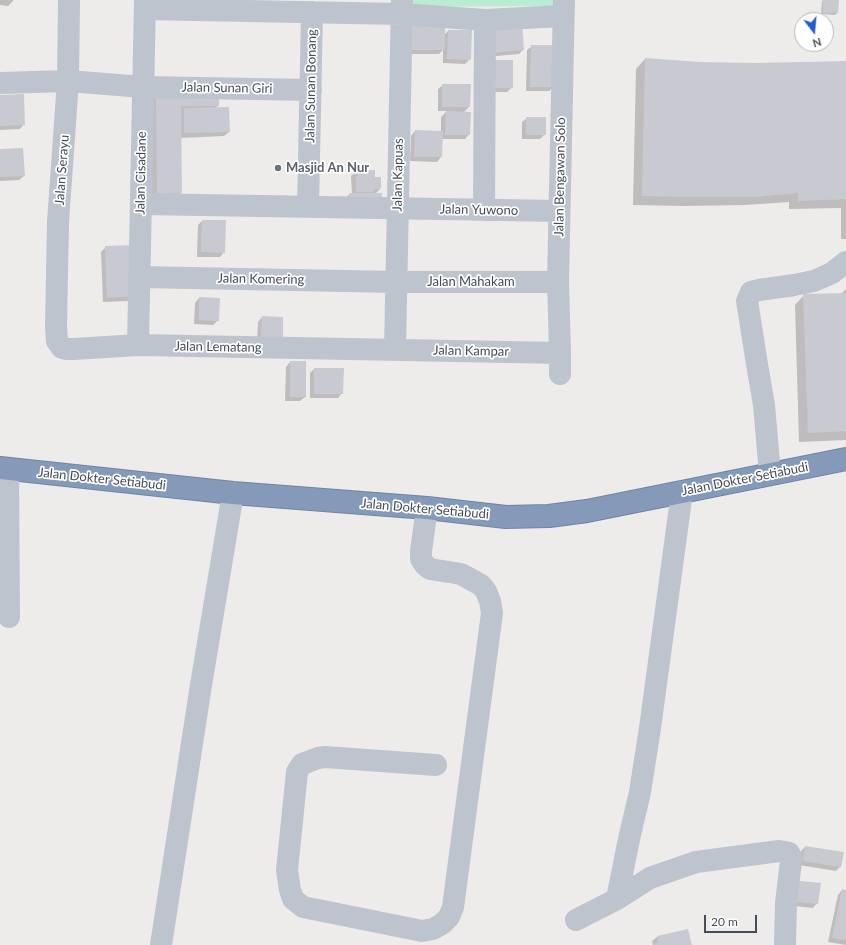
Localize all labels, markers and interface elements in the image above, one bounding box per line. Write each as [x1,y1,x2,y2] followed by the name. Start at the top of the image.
[794,12,834,52] north arrow
[302,29,320,143] street label: Jalan Sunan Bonang
[811,36,823,50] text: N
[182,79,272,97] street label: Jalan Sunan Giri
[551,117,569,237] street label: Jalan Bengawan Solo
[132,131,150,215] street label: Jalan Cisadane
[52,134,72,206] street label: Jalan Serayu
[390,138,406,212] street label: Jalan Kapuas
[286,160,369,176] place label: Masjid An Nur
[273,163,283,173] marker: Masjid An Nur
[440,202,518,218] street label: Jalan Yuwono
[218,270,304,288] street label: Jalan Komering
[427,274,515,290] street label: Jalan Mahakam
[174,338,262,356] street label: Jalan Lematang
[433,343,509,359] street label: Jalan Kampar
[681,459,809,499] street label: Jalan Dokter Setiabudi
[37,465,167,493] street label: Jalan Dokter Setiabudi
[360,496,490,522] street label: Jalan Dokter Setiabudi
[706,907,759,933] scale bar
[711,914,738,929] text: 20 m

